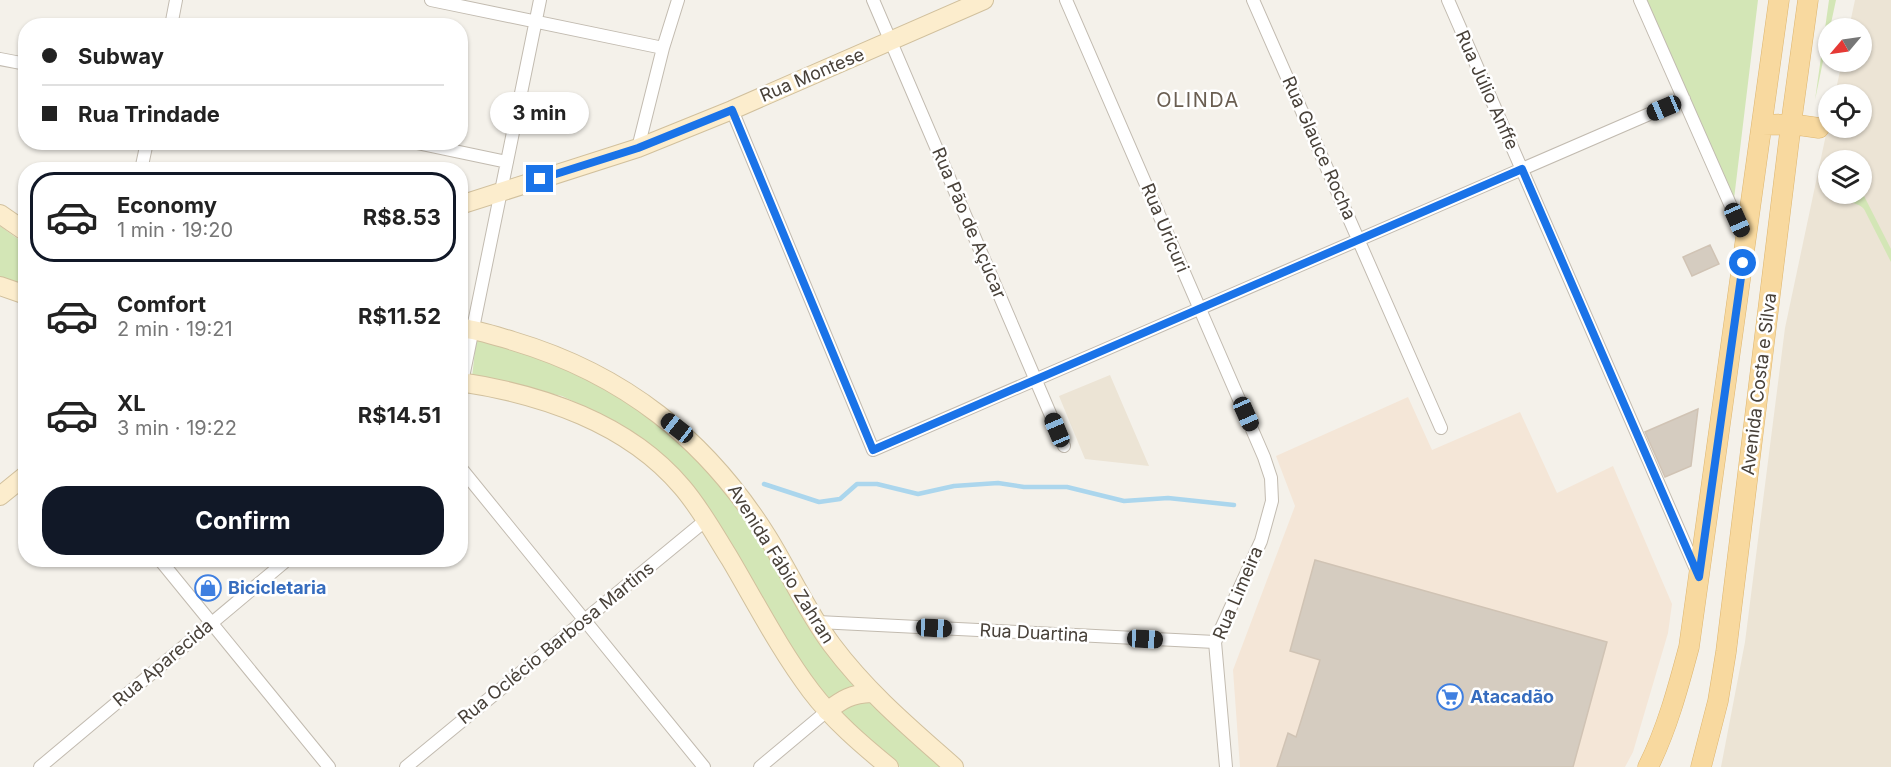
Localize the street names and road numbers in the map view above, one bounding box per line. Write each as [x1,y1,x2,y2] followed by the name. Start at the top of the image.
[1452,27,1523,153] street label: Rua Júlio Anffe
[756,43,867,106] street label: Rua Montese
[1278,73,1361,223] street label: Rua Glauce Rocha
[928,144,1011,302] street label: Rua Pão de Açúcar
[1137,180,1194,275] street label: Rua Uricuri
[1737,292,1780,476] street label: Avenida Costa e Silva
[724,480,839,647] street label: Avenida Fábio Zahran
[1208,543,1267,643] street label: Rua Limeira
[453,557,658,728] street label: Rua Oclécio Barbosa Martins
[108,615,217,710] street label: Rua Aparecida
[979,619,1089,646] street label: Rua Duartina

